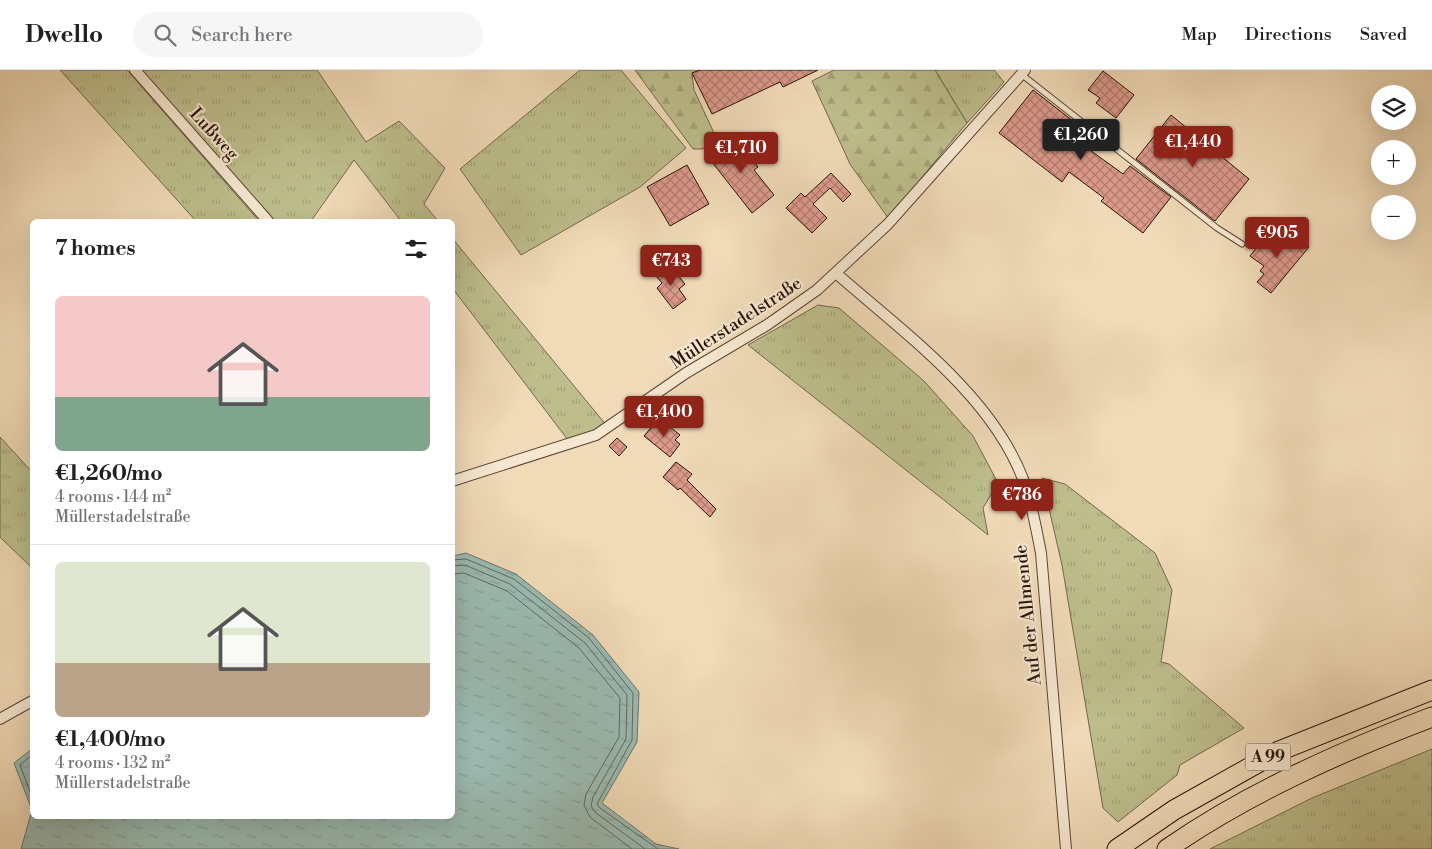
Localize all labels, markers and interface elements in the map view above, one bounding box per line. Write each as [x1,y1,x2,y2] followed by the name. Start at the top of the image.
[133,12,483,57] search box
[25,20,103,50] text: Dwello
[151,21,179,49] icon: search
[191,23,293,47] text: Search here
[1181,23,1217,46] text: Map
[1245,23,1332,46] text: Directions
[1360,23,1407,46] text: Saved
[1371,85,1416,240] map controls
[1371,85,1416,130] button: layers
[184,103,244,166] street label: Lußweg
[1040,118,1122,161] pin: €1,260
[1054,125,1108,145] text: €1,260
[1152,126,1234,168] pin: €1,440
[700,132,782,174] pin: €1,710
[1165,132,1221,152] text: €1,440
[715,138,767,158] text: €1,710
[1371,140,1416,185] button: +
[1371,195,1416,240] button: −
[1247,216,1307,259] pin: €905
[1256,223,1298,243] text: €905
[402,235,430,263] icon: filters
[55,236,136,262] text: 7 homes
[641,244,701,287] pin: €743
[651,251,691,271] text: €743
[666,272,806,374] street label: Müllerstadelstraße
[198,329,288,419] icon: home
[623,396,705,438] pin: €1,400
[635,402,693,422] text: €1,400
[55,461,163,487] text: €1,260/mo
[992,478,1052,521] pin: €786
[1002,485,1042,505] text: €786
[55,487,171,507] text: 4 rooms · 144 m²
[55,507,191,527] text: Müllerstadelstraße
[1009,543,1047,688] street label: Auf der Allmende
[198,594,288,684] icon: home
[55,727,166,753] text: €1,400/mo
[1246,744,1290,770] road number: A 99
[55,753,171,773] text: 4 rooms · 132 m²
[55,773,191,793] text: Müllerstadelstraße

